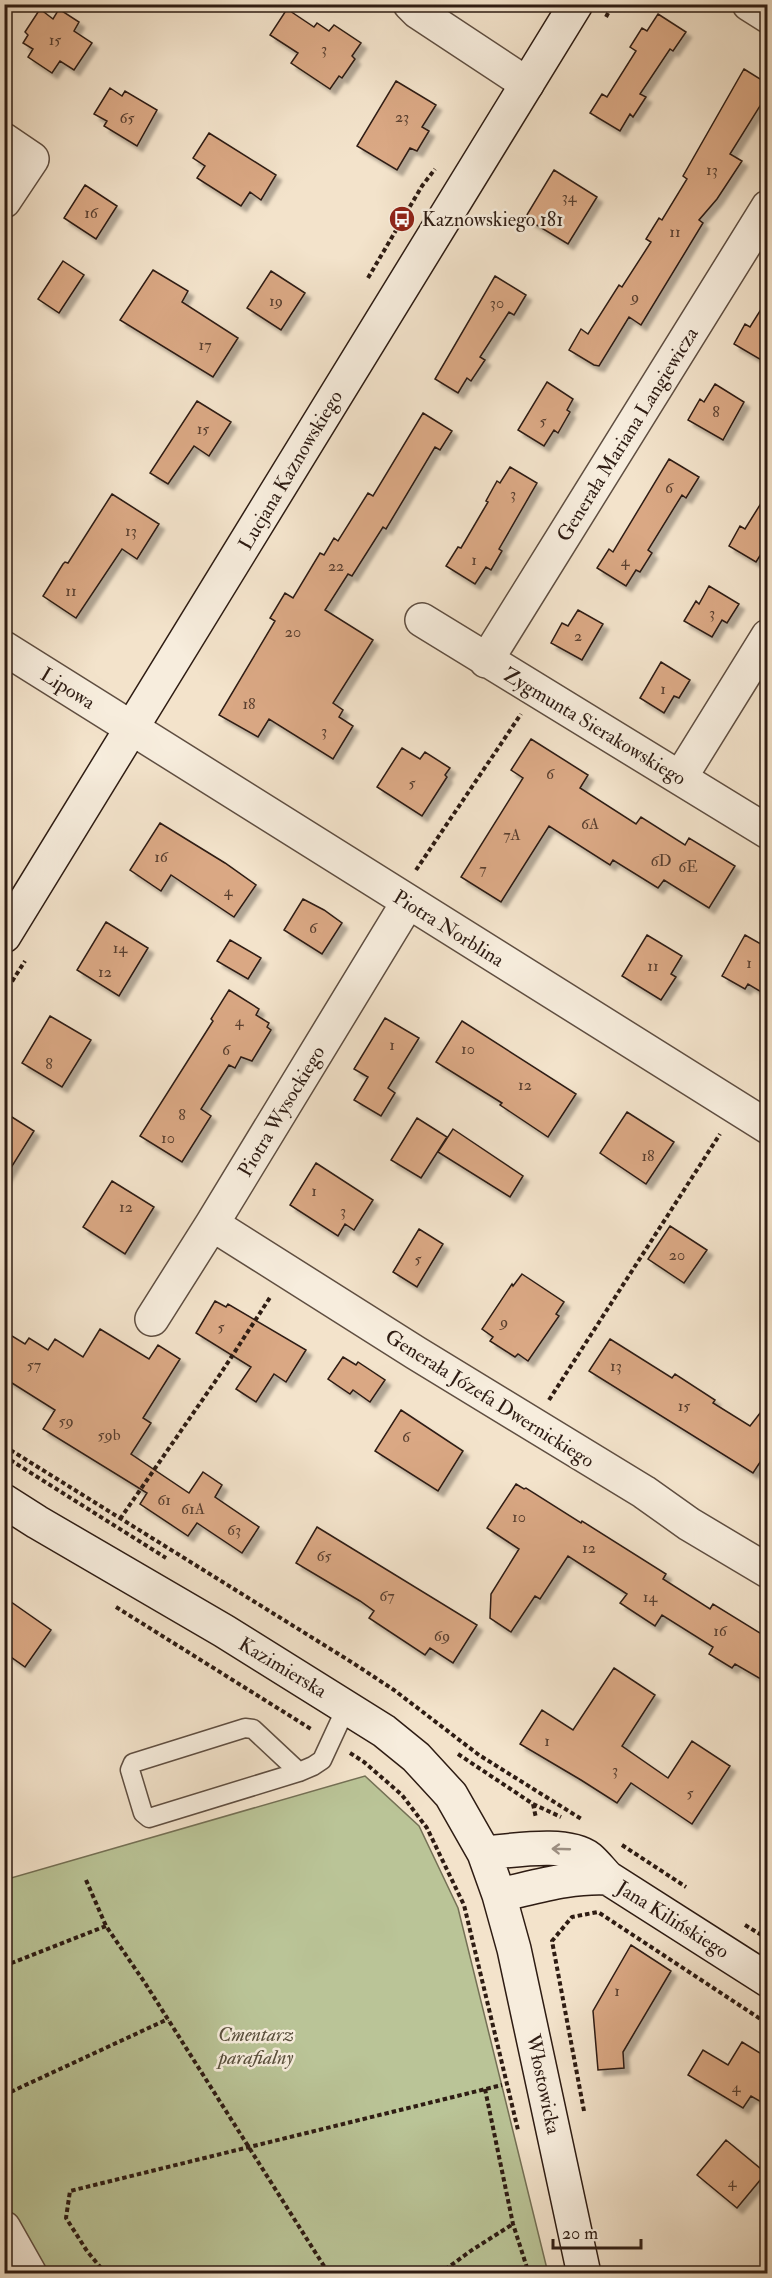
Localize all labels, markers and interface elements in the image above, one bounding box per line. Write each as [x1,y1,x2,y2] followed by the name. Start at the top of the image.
[49,30,61,50] house number: 15
[321,39,327,59] house number: 3
[395,107,409,127] house number: 23
[119,108,135,128] house number: 65
[706,160,718,180] house number: 13
[562,187,578,207] house number: 34
[84,203,99,223] house number: 16
[387,204,417,234] bus stop icon: Kaznowskiego 181
[422,207,563,232] place label: Kaznowskiego 181
[669,222,681,242] house number: 11
[630,287,639,307] house number: 9
[269,291,283,311] house number: 19
[490,293,504,313] house number: 30
[551,322,704,546] street label: Generała Mariana Langiewicza
[198,335,212,355] house number: 17
[233,386,348,555] street label: Lucjana Kaznowskiego
[712,402,720,422] house number: 8
[539,411,547,431] house number: 5
[197,419,209,439] house number: 15
[665,478,674,498] house number: 6
[510,484,516,504] house number: 3
[125,521,137,541] house number: 13
[471,550,477,570] house number: 1
[621,551,631,571] house number: 4
[328,556,344,576] house number: 22
[65,581,77,601] house number: 11
[709,603,715,623] house number: 3
[285,622,301,642] house number: 20
[574,626,582,646] house number: 2
[35,662,100,716] street label: Lipowa
[499,662,691,791] street label: Zygmunta Sierakowskiego
[660,679,666,699] house number: 1
[242,694,256,714] house number: 18
[321,721,327,741] house number: 3
[546,764,555,784] house number: 6
[408,773,416,793] house number: 5
[581,814,599,834] house number: 6A
[503,825,521,845] house number: 7A
[154,847,169,867] house number: 16
[650,851,672,871] house number: 6D
[678,857,698,877] house number: 6E
[479,859,487,879] house number: 7
[224,881,234,901] house number: 4
[389,884,509,973] street label: Piotra Norblina
[309,918,318,938] house number: 6
[113,938,129,958] house number: 14
[746,953,752,973] house number: 1
[647,956,659,976] house number: 11
[98,962,112,982] house number: 12
[235,1011,245,1031] house number: 4
[389,1035,395,1055] house number: 1
[461,1039,475,1059] house number: 10
[222,1040,231,1060] house number: 6
[233,1041,330,1181] street label: Piotra Wysockiego
[45,1054,53,1074] house number: 8
[518,1075,532,1095] house number: 12
[178,1105,186,1125] house number: 8
[161,1128,175,1148] house number: 10
[641,1146,655,1166] house number: 18
[311,1181,317,1201] house number: 1
[119,1197,133,1217] house number: 12
[340,1201,346,1221] house number: 3
[669,1245,685,1265] house number: 20
[414,1249,422,1269] house number: 5
[499,1312,508,1332] house number: 9
[217,1317,225,1337] house number: 5
[381,1324,599,1473] street label: Generała Józefa Dwernickiego
[27,1355,42,1375] house number: 57
[610,1356,622,1376] house number: 13
[678,1396,690,1416] house number: 15
[58,1411,74,1431] house number: 59
[97,1425,121,1445] house number: 59b
[402,1427,411,1447] house number: 6
[157,1490,171,1510] house number: 61
[181,1499,205,1519] house number: 61A
[512,1507,526,1527] house number: 10
[227,1520,241,1540] house number: 63
[582,1538,596,1558] house number: 12
[316,1546,332,1566] house number: 65
[379,1586,395,1606] house number: 67
[643,1587,659,1607] house number: 14
[713,1621,728,1641] house number: 16
[434,1626,450,1646] house number: 69
[234,1631,332,1704] street label: Kazimierska
[544,1731,550,1751] house number: 1
[612,1760,618,1780] house number: 3
[686,1783,694,1803] house number: 5
[551,1843,571,1855] one-way arrow
[611,1874,734,1964] street label: Jana Kilińskiego
[614,1981,620,2001] house number: 1
[216,2022,294,2070] park label: Cmentarz parafialny
[521,2031,566,2137] street label: Włostowicka
[732,2077,742,2097] house number: 4
[728,2172,738,2192] house number: 4
[553,2212,642,2250] scale bar
[562,2222,598,2245] text: 20 m

